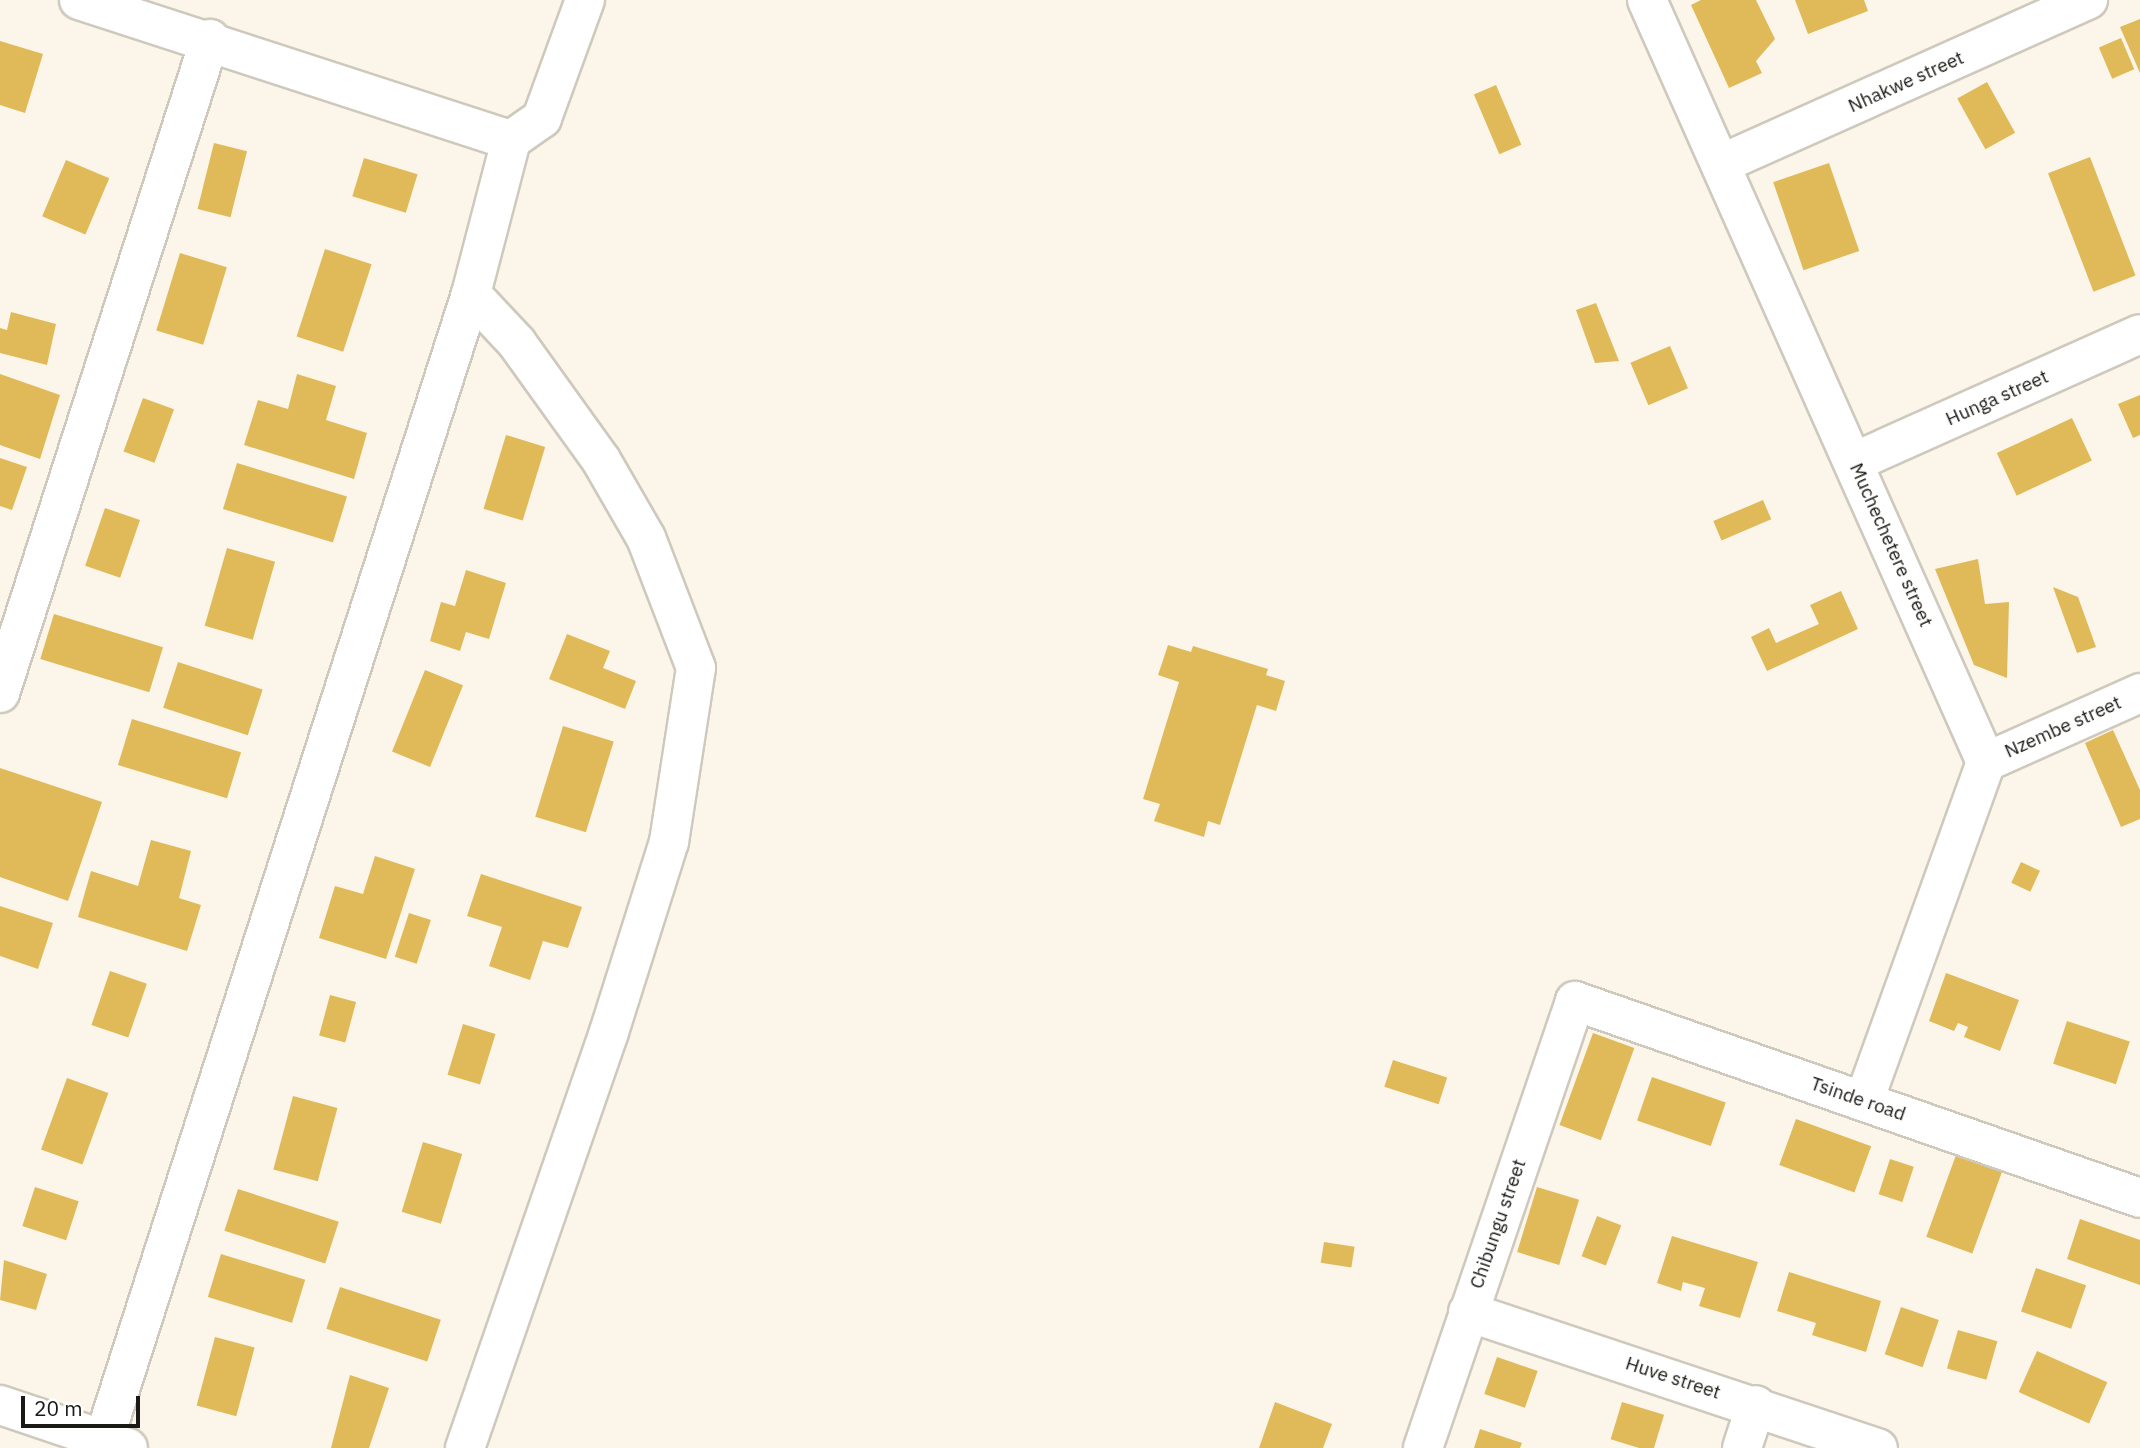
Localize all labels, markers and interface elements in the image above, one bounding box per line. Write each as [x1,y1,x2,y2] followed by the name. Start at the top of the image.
[1845,46,1967,118] street label: Nhakwe street
[1942,365,2052,431] street label: Hunga street
[1845,460,1937,630] street label: Muchechetere street
[2001,691,2125,763] street label: Nzembe street
[1808,1072,1908,1126] street label: Tsinde road
[1465,1156,1531,1292] street label: Chibungu street
[1623,1352,1723,1404] street label: Huve street
[24,1382,144,1426] scale bar
[34,1394,83,1422] text: 20 m

